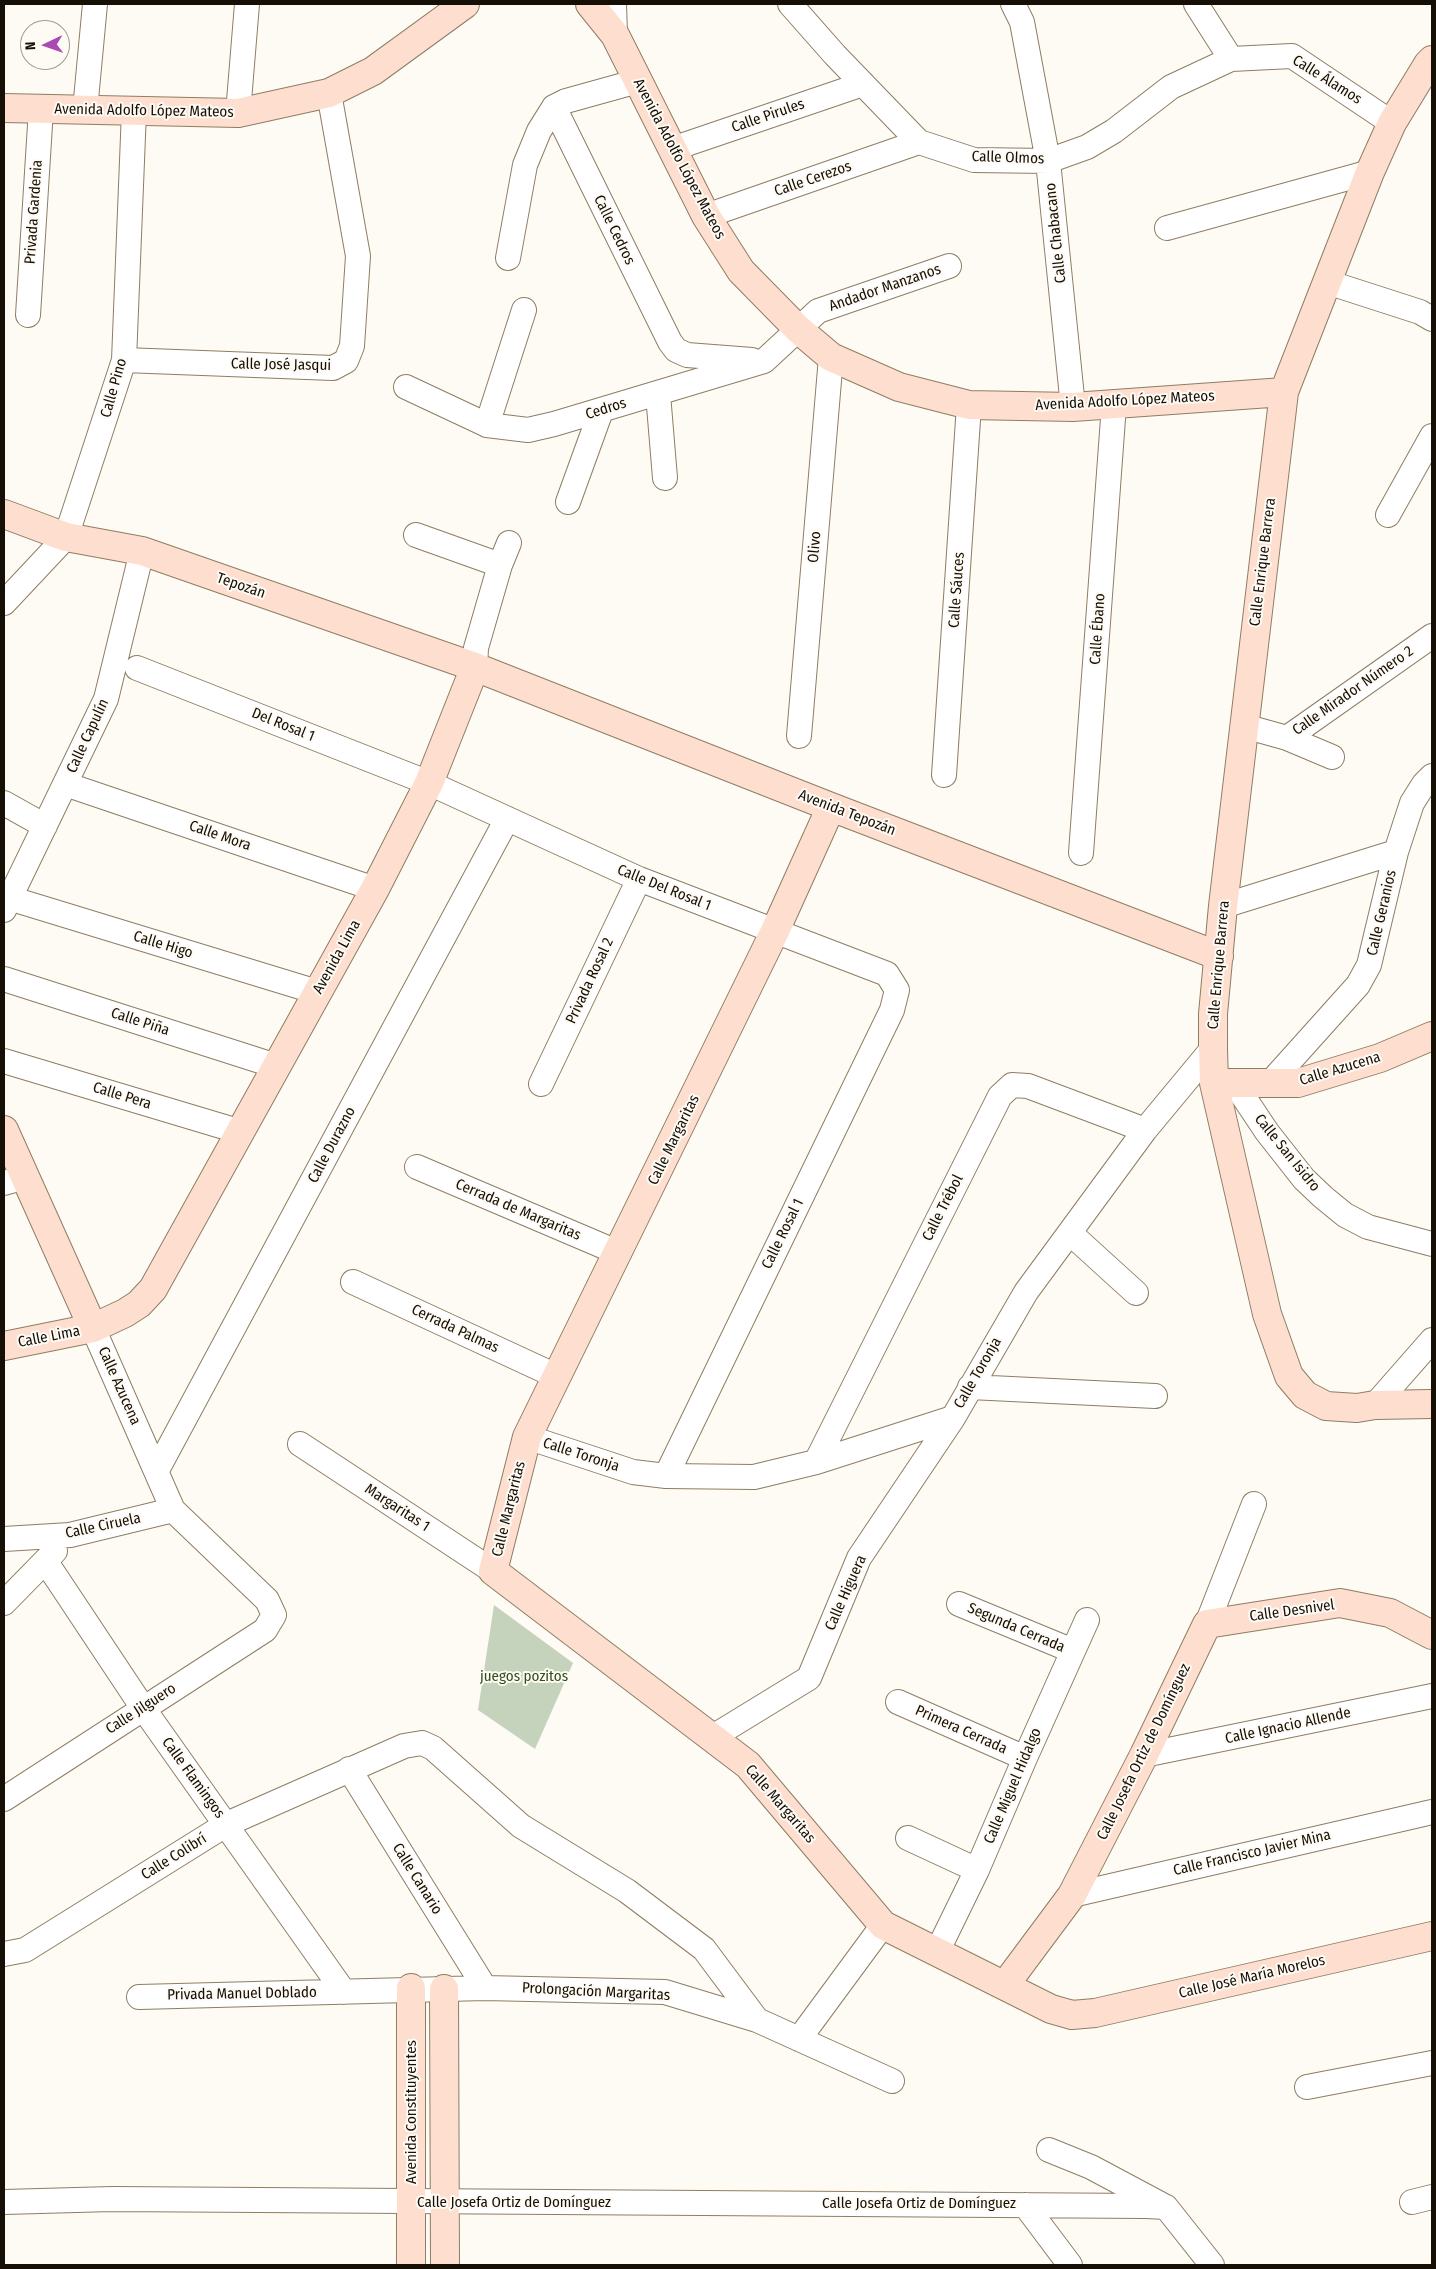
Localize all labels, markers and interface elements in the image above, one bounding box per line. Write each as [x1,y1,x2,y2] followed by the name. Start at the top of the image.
[20,20,70,70] north arrow
[22,41,39,50] text: N
[1289,52,1365,108] street label: Calle Álamos
[629,76,729,242] street label: Avenida Adolfo López Mateos
[729,95,807,137] street label: Calle Pirules
[54,100,234,122] street label: Avenida Adolfo López Mateos
[971,148,1045,168] street label: Calle Olmos
[772,157,854,201] street label: Calle Cerezos
[21,159,47,265] street label: Privada Gardenia
[1042,182,1070,284] street label: Calle Chabacano
[589,192,639,268] street label: Calle Cedros
[827,260,943,316] street label: Andador Manzanos
[231,355,331,375] street label: Calle José Jasqui
[97,356,131,420] street label: Calle Pino
[1035,387,1215,415] street label: Avenida Adolfo López Mateos
[583,394,629,424] street label: Cedros
[1246,497,1280,627] street label: Calle Enrique Barrera
[805,530,825,564] street label: Olivo
[945,551,969,629] street label: Calle Sáuces
[214,569,268,603] street label: Tepozán
[1087,593,1109,665] street label: Calle Ébano
[1289,642,1417,740] street label: Calle Mirador Número 2
[63,696,113,776] street label: Calle Capulín
[249,704,317,746] street label: Del Rosal 1
[796,786,898,840] street label: Avenida Tepozán
[187,817,253,855] street label: Calle Mora
[614,861,714,915] street label: Calle Del Rosal 1
[1363,868,1401,958] street label: Calle Geranios
[1204,900,1234,1030] street label: Calle Enrique Barrera
[309,917,365,997] street label: Avenida Lima
[131,927,195,963] street label: Calle Higo
[562,935,618,1027] street label: Privada Rosal 2
[109,1004,171,1040] street label: Calle Piña
[1297,1048,1383,1090] street label: Calle Azucena
[91,1079,153,1113] street label: Calle Pera
[644,1092,704,1188] street label: Calle Margaritas
[304,1104,360,1186] street label: Calle Durazno
[1250,1111,1324,1195] street label: Calle San Isidro
[919,1172,967,1244] street label: Calle Trébol
[453,1175,583,1245] street label: Cerrada de Margaritas
[758,1196,808,1272] street label: Calle Rosal 1
[408,1301,502,1357] street label: Cerrada Palmas
[16,1322,82,1352] street label: Calle Lima
[950,1334,1006,1412] street label: Calle Toronja
[94,1344,144,1428] street label: Calle Azucena
[541,1434,621,1476] street label: Calle Toronja
[488,1459,530,1559] street label: Calle Margaritas
[361,1480,433,1536] street label: Margaritas 1
[64,1509,142,1543] street label: Calle Ciruela
[821,1553,871,1633] street label: Calle Higuera
[1248,1596,1336,1626] street label: Calle Desnivel
[965,1599,1067,1657] street label: Segunda Cerrada
[1093,1661,1195,1843] street label: Calle Josefa Ortiz de Domínguez
[480,1668,568,1686] park label: juegos pozitos
[102,1680,180,1738] street label: Calle Jilguero
[912,1702,1010,1758] street label: Primera Cerrada
[1224,1704,1352,1748] street label: Calle Ignacio Allende
[980,1725,1046,1847] street label: Calle Miguel Hidalgo
[158,1734,228,1822] street label: Calle Flamingos
[741,1761,819,1847] street label: Calle Margaritas
[1171,1826,1333,1880] street label: Calle Francisco Javier Mina
[138,1830,210,1884] street label: Calle Colibrí
[388,1840,446,1918] street label: Calle Canario
[1177,1951,1327,2003] street label: Calle José María Morelos
[522,1979,670,2005] street label: Prolongación Margaritas
[167,1984,317,2004] street label: Privada Manuel Doblado
[403,2040,421,2184] street label: Avenida Constituyentes
[417,2194,611,2212] street label: Calle Josefa Ortiz de Domínguez
[822,2195,1016,2213] street label: Calle Josefa Ortiz de Domínguez

